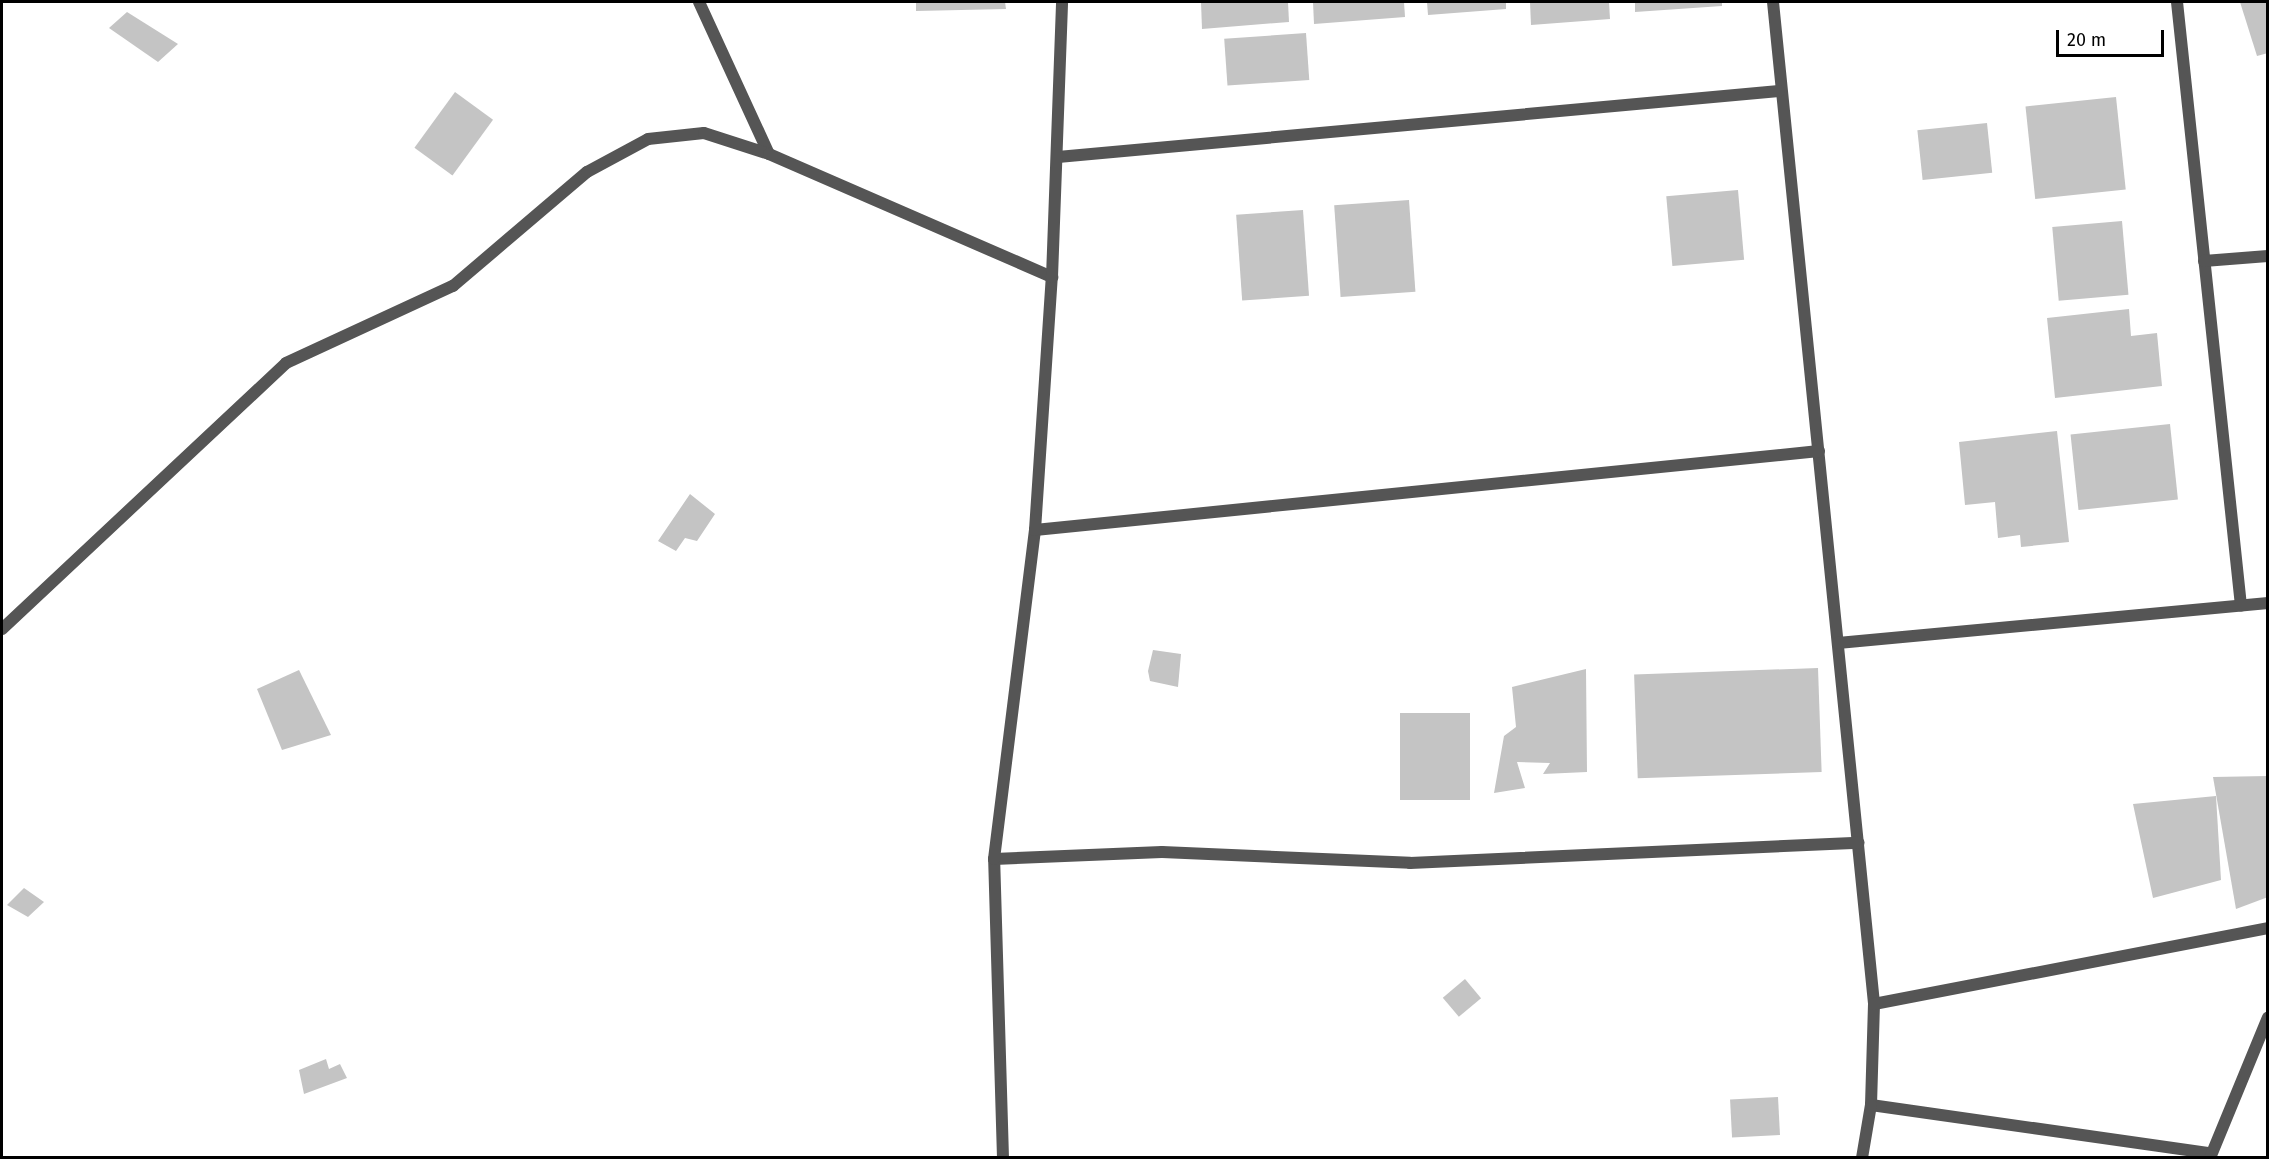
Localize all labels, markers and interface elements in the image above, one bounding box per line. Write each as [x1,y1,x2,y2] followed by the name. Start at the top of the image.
[2059,18,2167,56] scale bar
[2067,29,2106,51] text: 20 m

